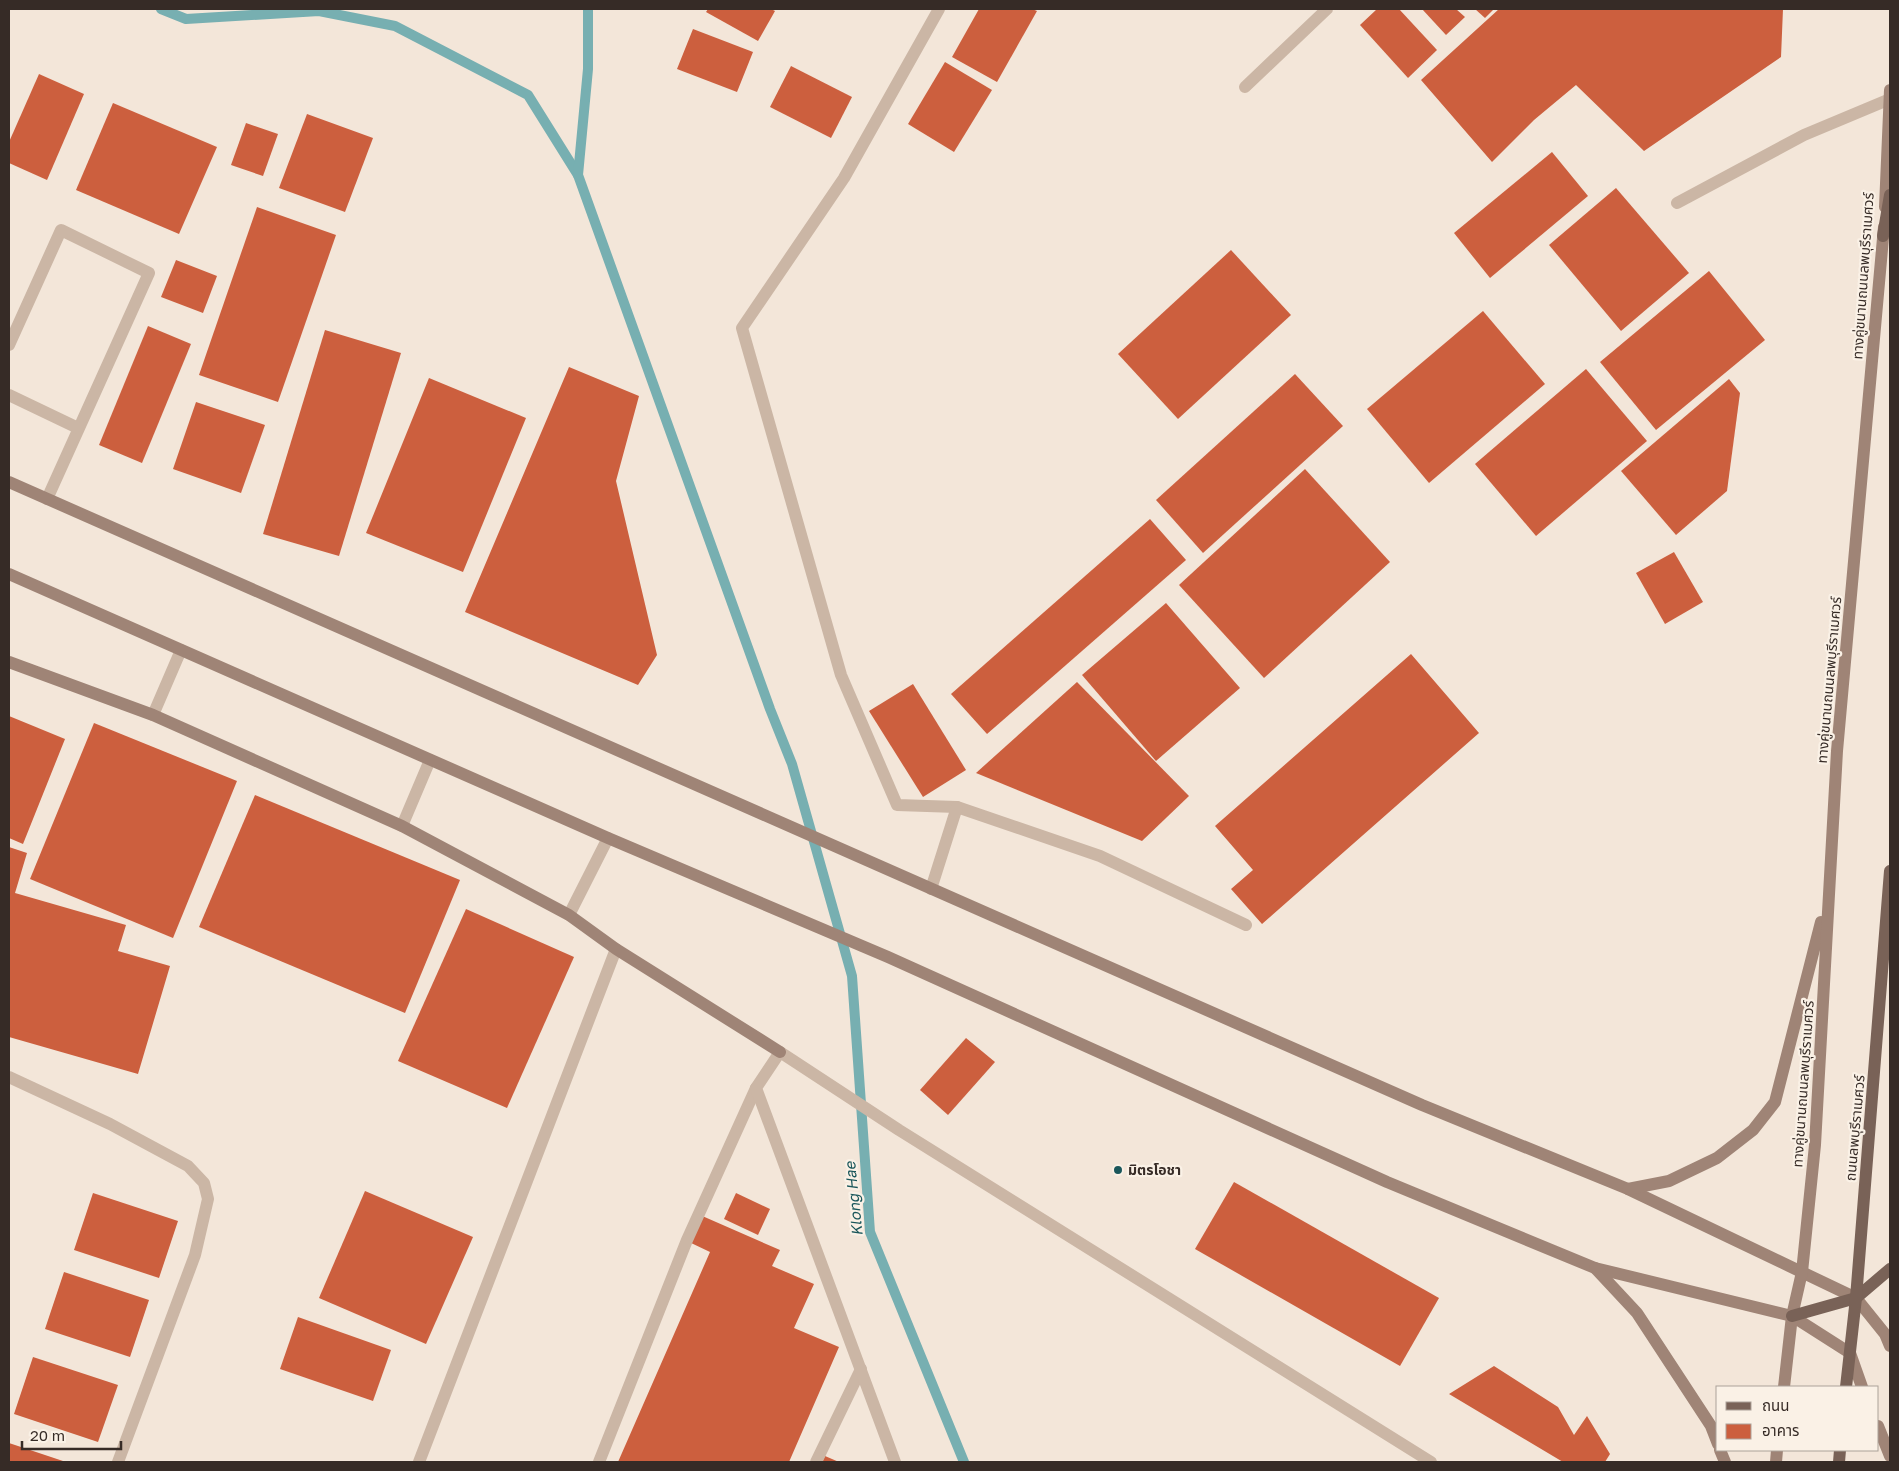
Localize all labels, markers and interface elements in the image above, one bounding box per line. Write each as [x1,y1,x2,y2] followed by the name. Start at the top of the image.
[1848,191,1878,360] street label: ทางคู่ขนานถนนลพบุรีราเมศวร์
[1813,595,1845,764] street label: ทางคู่ขนานถนนลพบุรีราเมศวร์
[1788,999,1818,1168] street label: ทางคู่ขนานถนนลพบุรีราเมศวร์
[1841,1074,1869,1182] street label: ถนนลพบุรีราเมศวร์
[840,1160,867,1237] water label: Klong Hae
[1128,1161,1181,1178] place label: มิตรโอชา
[1112,1164,1124,1176] marker: มิตรโอชา
[1716,1386,1879,1451] legend
[1762,1396,1789,1414] text: ถนน
[22,1418,121,1450] scale bar
[1762,1421,1799,1439] text: อาคาร
[30,1426,65,1444] text: 20 m

